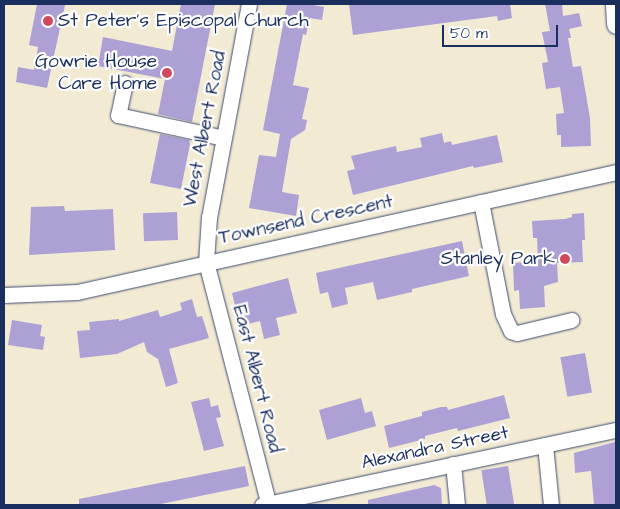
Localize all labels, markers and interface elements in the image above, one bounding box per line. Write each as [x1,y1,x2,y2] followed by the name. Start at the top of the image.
[58,10,309,32] place label: St Peter's Episcopal Church
[42,15,54,27] marker: St Peter's Episcopal Church
[445,15,561,47] scale bar
[450,23,488,44] text: 50 m
[179,49,231,209] street label: West Albert Road
[35,51,157,95] place label: Gowrie House Care Home
[161,67,173,79] marker: Gowrie House Care Home
[217,190,395,250] street label: Townsend Crescent
[441,248,555,270] place label: Stanley Park
[559,253,571,265] marker: Stanley Park
[228,303,286,455] street label: East Albert Road
[359,421,511,475] street label: Alexandra Street

